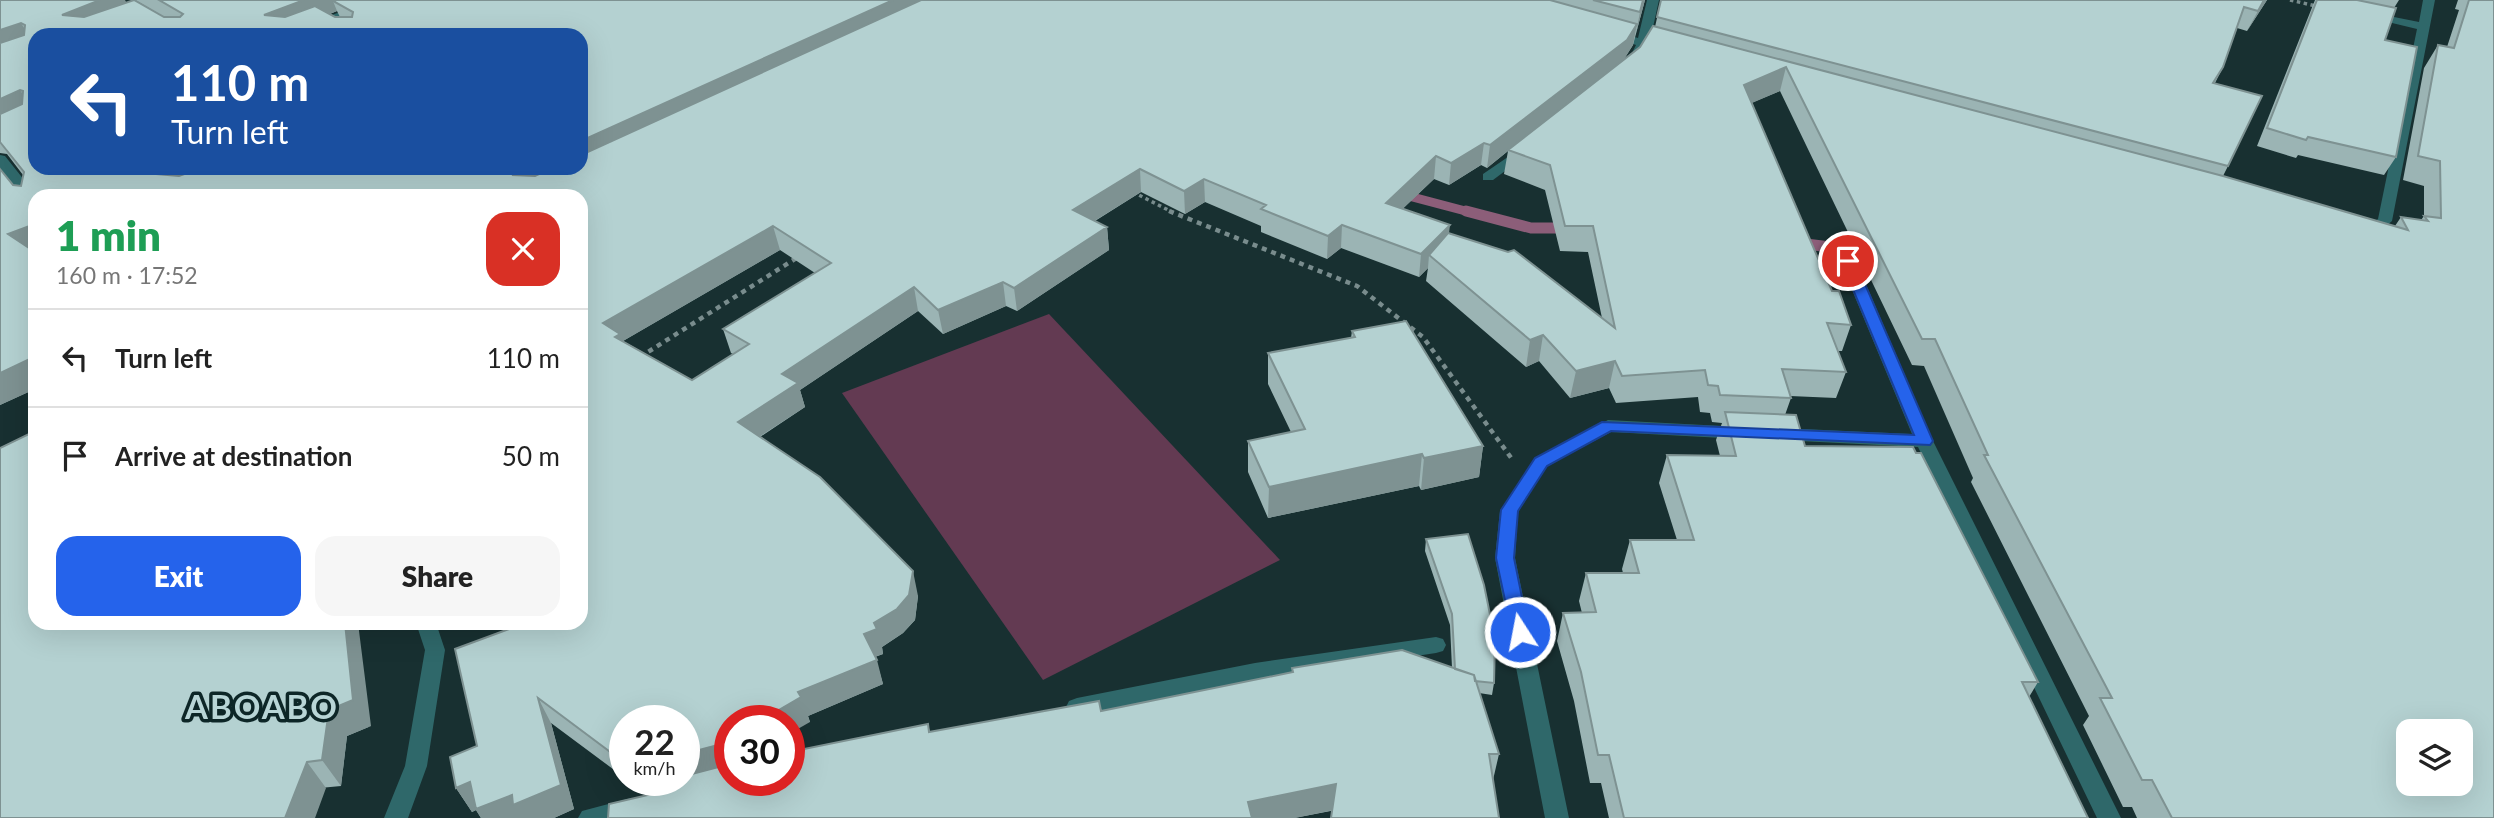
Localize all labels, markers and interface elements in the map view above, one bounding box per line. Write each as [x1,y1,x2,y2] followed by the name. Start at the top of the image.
[171,53,309,111] text: 110 m
[56,56,147,147] icon: left
[171,112,288,151] text: Turn left
[56,210,161,260] text: 1 min
[486,212,560,286] button: close
[1818,231,1878,291] pin
[1829,242,1867,280] icon: arrive
[56,261,198,289] text: 160 m · 17:52
[56,339,94,377] icon: left
[115,342,212,374] text: Turn left
[487,342,560,374] text: 110 m
[56,437,94,475] icon: arrive
[115,440,352,472] text: Arrive at destination
[502,440,560,472] text: 50 m
[56,536,301,616] button: Exit
[315,536,560,616] button: Share
[1483,595,1557,669] position arrow
[184,686,339,726] district label: ABOABO
[714,705,805,796] speed limit sign: 30
[2396,719,2473,796] map controls
[2396,719,2473,796] button: layers
[634,720,675,762] text: 22
[633,757,676,779] text: km/h

